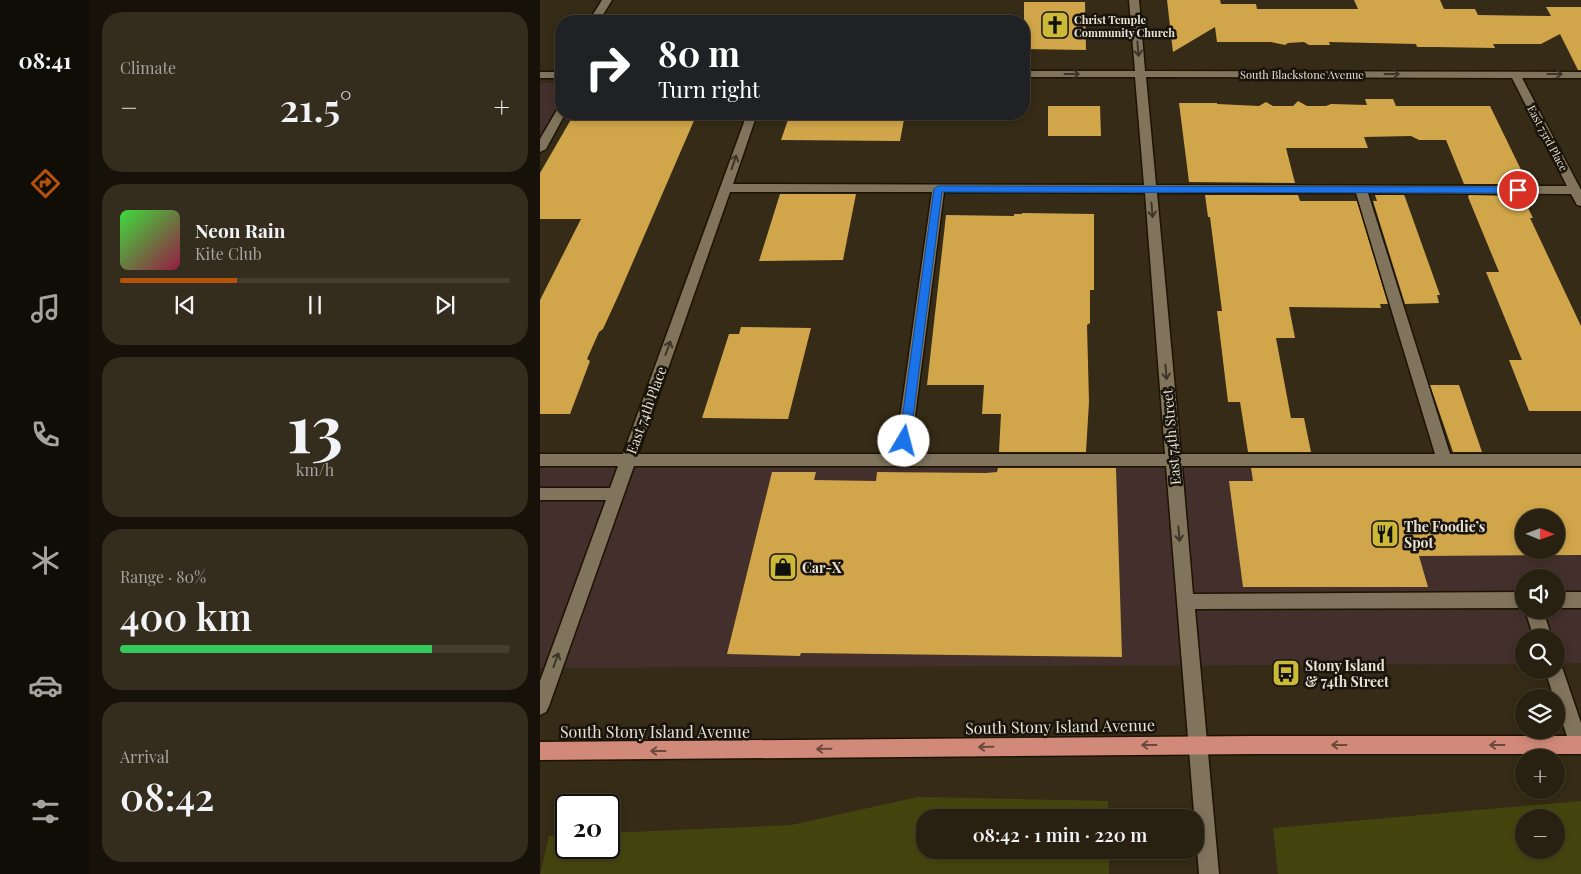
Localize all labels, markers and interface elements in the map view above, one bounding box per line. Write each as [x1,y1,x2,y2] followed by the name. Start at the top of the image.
[1040,10,1070,40] church icon: Christ Temple Community Church
[1074,12,1175,40] place label: Christ Temple Community Church
[658,29,740,76] text: 80 m
[575,35,640,100] icon: right
[1134,40,1143,56] one-way arrow
[19,45,71,75] text: 08:41
[120,57,176,78] text: Climate
[1240,67,1364,82] street label: South Blackstone Avenue
[1064,69,1080,79] one-way arrow
[1384,69,1400,79] one-way arrow
[1546,69,1563,79] one-way arrow
[658,74,760,104] text: Turn right
[280,81,352,132] text: 21.5°
[120,88,138,125] text: −
[494,88,510,125] text: +
[1524,102,1572,174] street label: East 73rd Place
[730,154,740,170] one-way arrow
[28,166,63,201] icon: directions
[1497,169,1539,211] pin
[1504,176,1532,204] icon: arrive
[1148,202,1157,218] one-way arrow
[195,217,285,243] text: Neon Rain
[195,243,262,264] text: Kite Club
[28,291,63,326] icon: music
[171,291,199,319] icon: previous
[301,291,329,319] icon: pause
[431,291,459,319] icon: next
[664,341,673,356] one-way arrow
[621,364,671,456] street label: East 74th Place
[1161,364,1171,380] one-way arrow
[287,383,343,469] text: 13
[1157,387,1185,486] street label: East 74th Street
[877,414,929,466] position arrow
[28,417,63,452] icon: phone
[296,459,334,480] text: km/h
[1515,509,1565,559] north arrow
[1515,509,1565,859] map controls
[1404,517,1485,552] place label: The Foodie’s Spot
[1370,519,1400,549] restaurant icon: The Foodie’s Spot
[1175,526,1184,542] one-way arrow
[28,543,63,578] icon: climate
[768,552,798,582] shop icon: Car-X
[802,558,842,577] place label: Car-X
[120,566,206,587] text: Range · 80%
[1515,569,1565,619] button: sound
[120,590,252,641] text: 400 km
[1515,629,1565,679] button: search
[552,653,561,668] one-way arrow
[1305,656,1389,691] place label: Stony Island & 74th Street
[1271,658,1301,688] bus stop icon: Stony Island & 74th Street
[28,668,63,703] icon: car
[1515,689,1565,739] button: layers
[965,714,1155,738] street label: South Stony Island Avenue
[560,721,750,742] street label: South Stony Island Avenue
[1141,740,1157,750] one-way arrow
[1331,740,1347,750] one-way arrow
[1490,740,1506,750] one-way arrow
[979,742,995,752] one-way arrow
[816,744,832,754] one-way arrow
[120,746,169,767] text: Arrival
[650,746,666,756] one-way arrow
[1515,749,1565,799] button: +
[120,770,214,821] text: 08:42
[28,794,63,829] icon: filters
[555,794,620,859] speed limit sign: 20
[1515,809,1565,859] button: −
[973,821,1147,847] text: 08:42 · 1 min · 220 m

